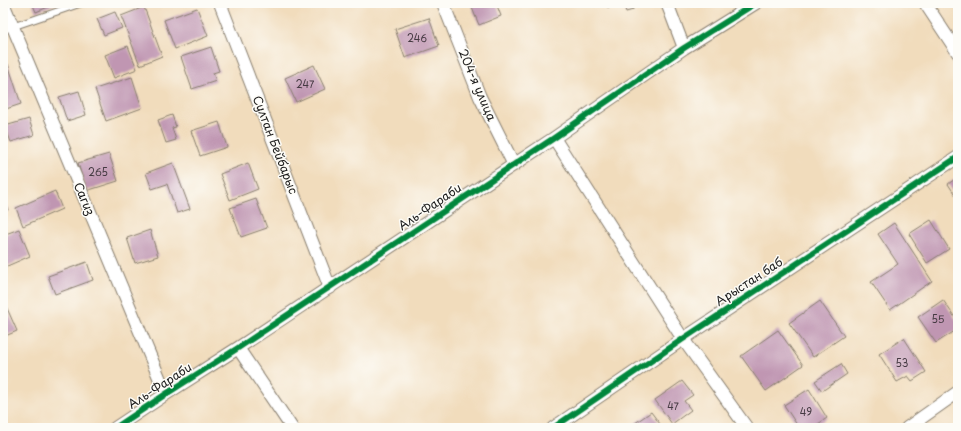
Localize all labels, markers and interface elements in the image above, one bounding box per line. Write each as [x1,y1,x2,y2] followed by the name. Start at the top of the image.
[407,30,427,45] house number: 246
[455,46,501,124] street label: 204-я улица
[296,76,315,91] house number: 247
[249,93,303,196] street label: Султан Бейбарыс
[88,164,108,179] house number: 265
[394,178,465,234] street label: Аль-Фараби
[70,179,100,218] street label: Сагиз
[711,253,786,310] street label: Арыстан баб
[932,311,945,326] house number: 55
[896,355,908,370] house number: 53
[124,358,195,413] street label: Аль-Фараби
[667,398,680,413] house number: 47
[800,404,812,419] house number: 49

